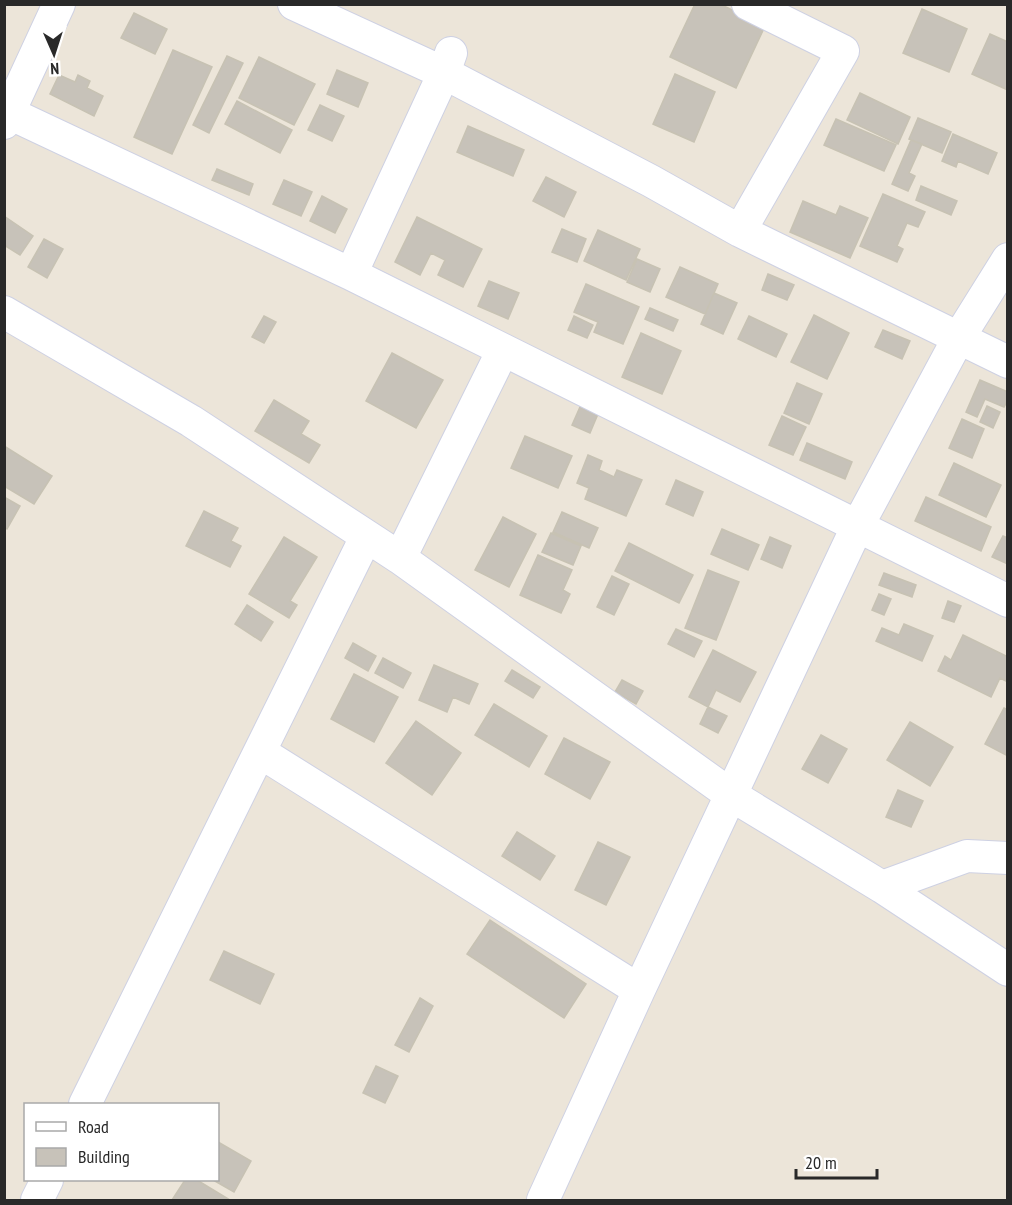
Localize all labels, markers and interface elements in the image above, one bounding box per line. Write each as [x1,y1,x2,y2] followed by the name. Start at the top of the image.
[24,24,84,84] north arrow
[50,59,60,79] text: N
[24,1103,219,1181] legend
[78,1115,109,1138] text: Road
[796,1142,877,1180] scale bar
[78,1145,130,1168] text: Building
[805,1151,837,1174] text: 20 m

